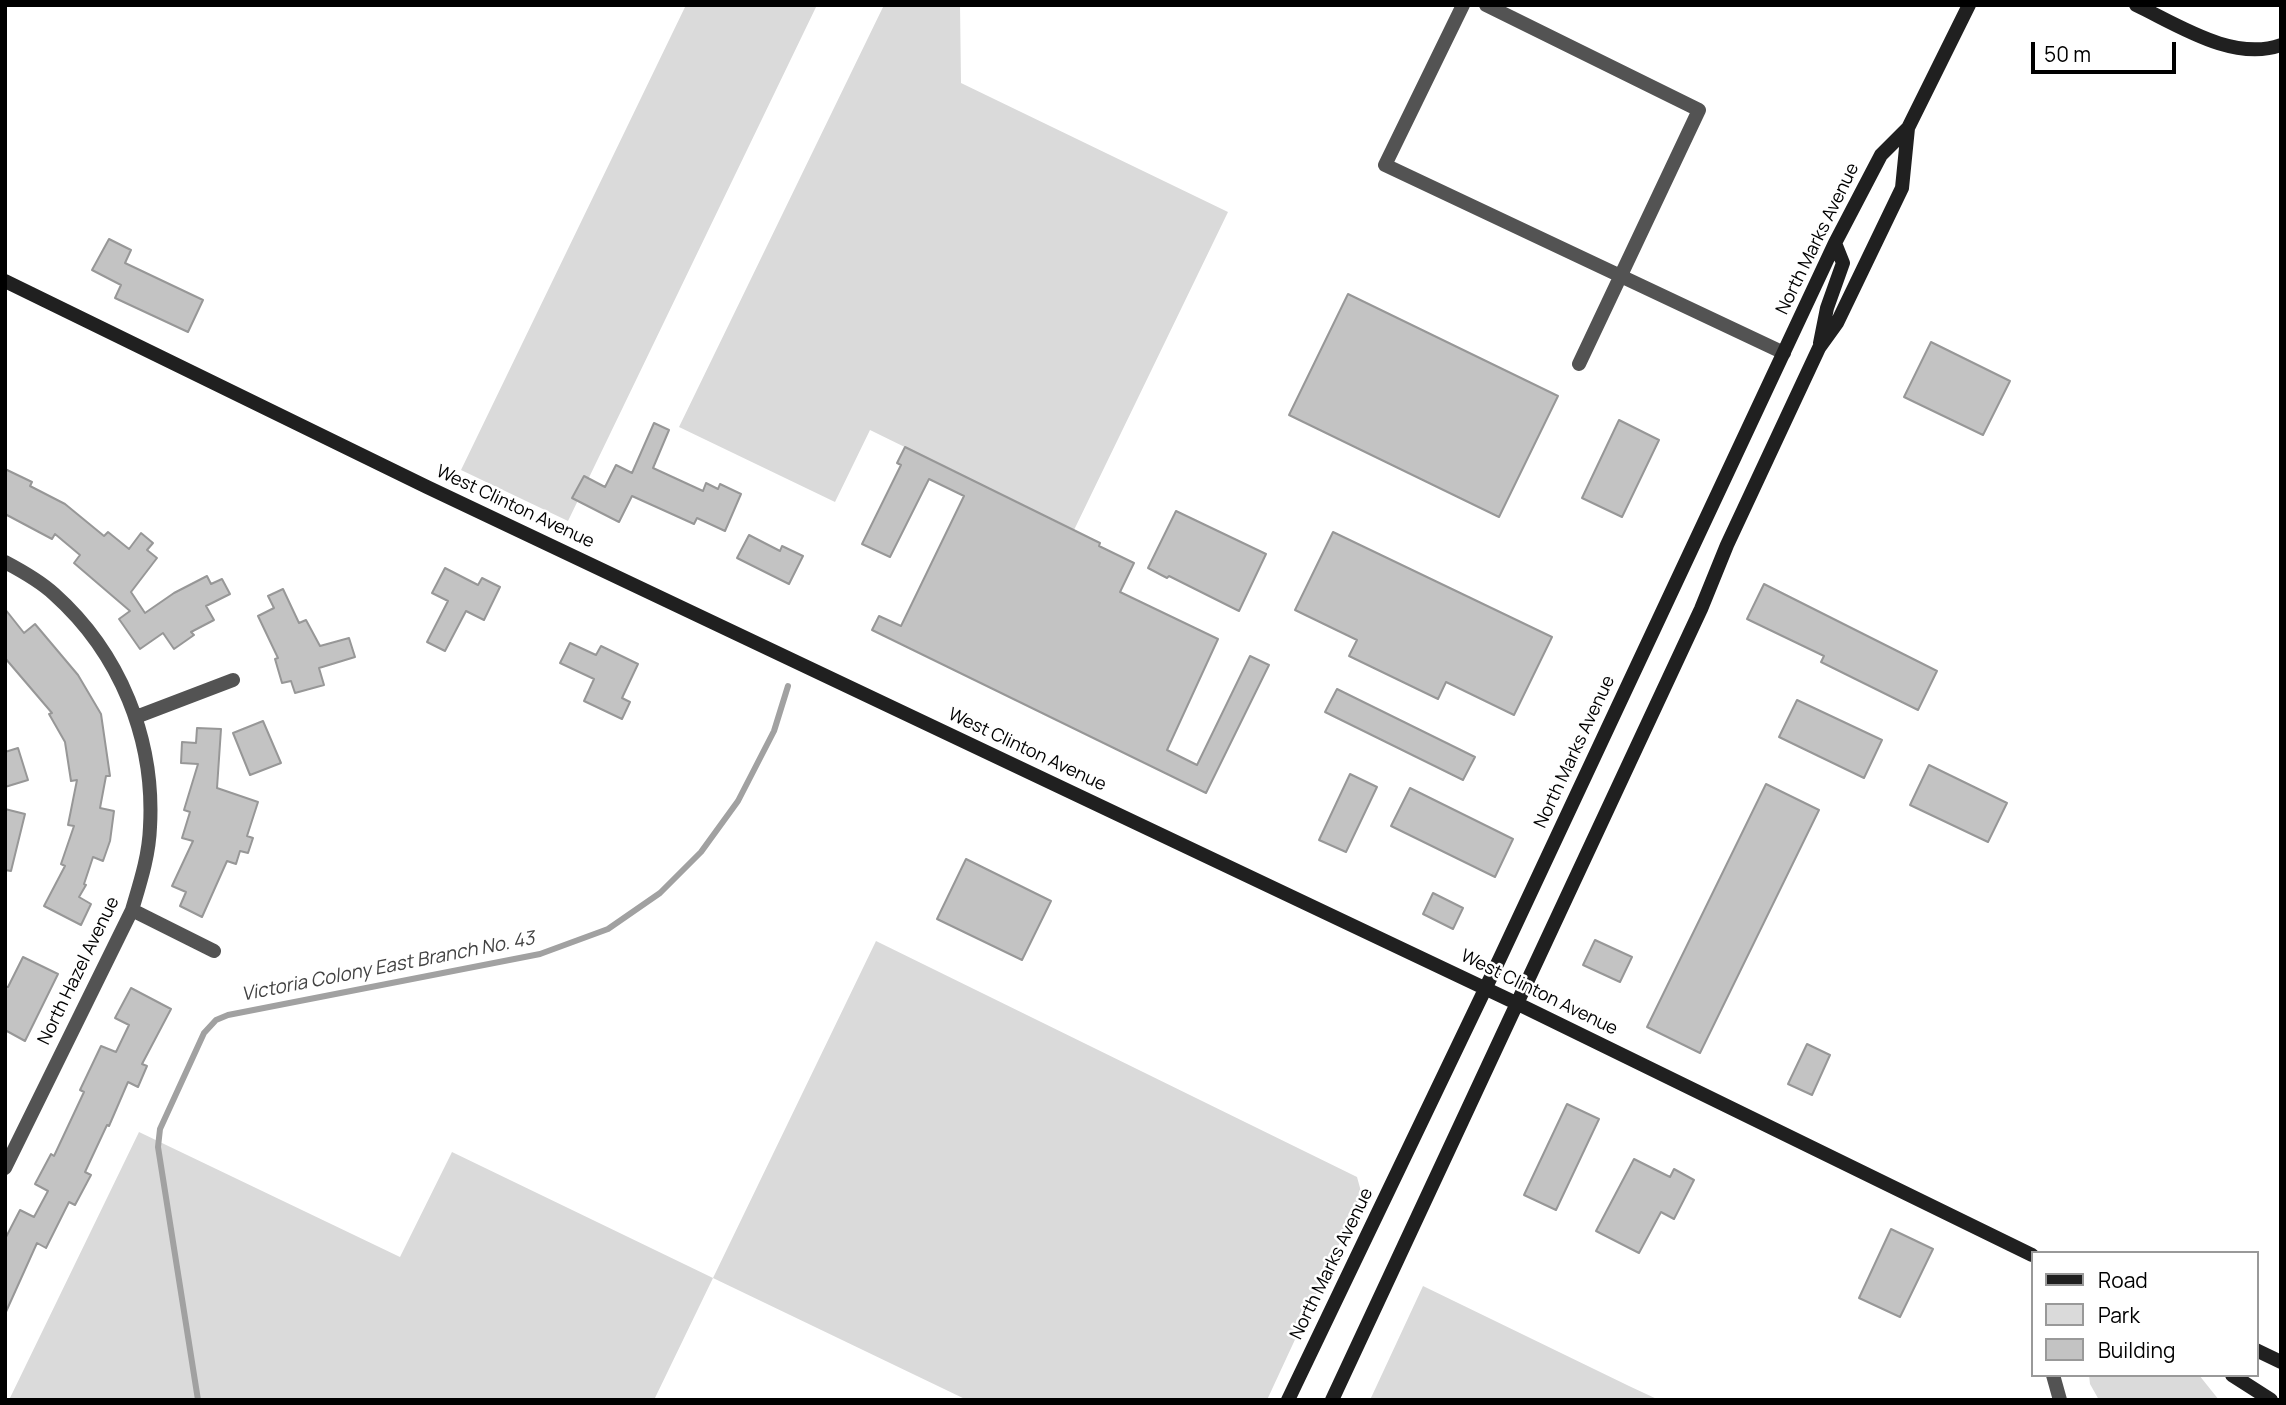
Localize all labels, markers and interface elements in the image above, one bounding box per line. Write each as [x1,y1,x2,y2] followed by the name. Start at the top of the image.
[2034,28,2179,72] scale bar
[2044,40,2091,68] text: 50 m
[1772,160,1864,318] street label: North Marks Avenue
[433,461,597,553] street label: West Clinton Avenue
[1530,672,1620,832] street label: North Marks Avenue
[945,704,1109,796] street label: West Clinton Avenue
[34,893,124,1049] street label: North Hazel Avenue
[240,927,536,1007] water label: Victoria Colony East Branch No. 43
[1457,946,1621,1040] street label: West Clinton Avenue
[1286,1185,1378,1343] street label: North Marks Avenue
[2030,1251,2258,1377] legend
[2098,1266,2148,1294] text: Road
[2098,1301,2140,1329] text: Park
[2098,1336,2175,1364] text: Building

